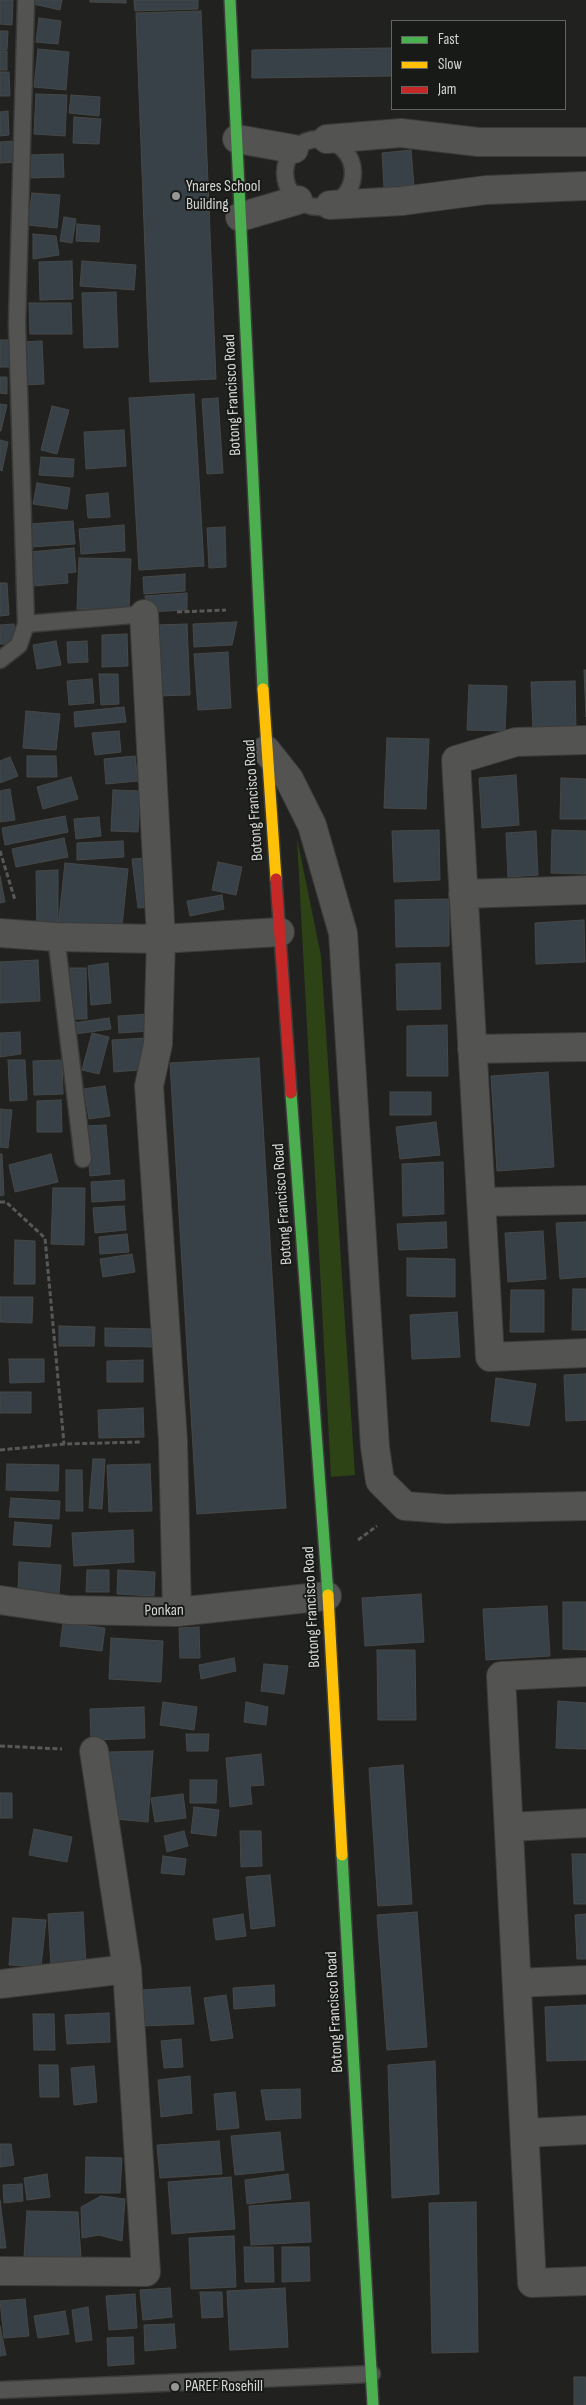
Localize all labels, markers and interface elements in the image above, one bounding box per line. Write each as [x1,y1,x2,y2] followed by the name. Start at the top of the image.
[391,20,566,110] legend
[438,30,459,49] text: Fast
[438,55,462,74] text: Slow
[438,80,456,99] text: Jam
[186,177,260,215] place label: Ynares School Building
[170,190,182,202] marker: Ynares School Building
[220,334,246,456] street label: Botong Francisco Road
[240,739,268,861] street label: Botong Francisco Road
[269,1143,297,1265] street label: Botong Francisco Road
[299,1546,325,1668] street label: Botong Francisco Road
[144,1601,184,1621] street label: Ponkan
[322,1951,348,2073] street label: Botong Francisco Road
[185,2377,263,2397] place label: PAREF Rosehill
[169,2381,181,2393] marker: PAREF Rosehill

